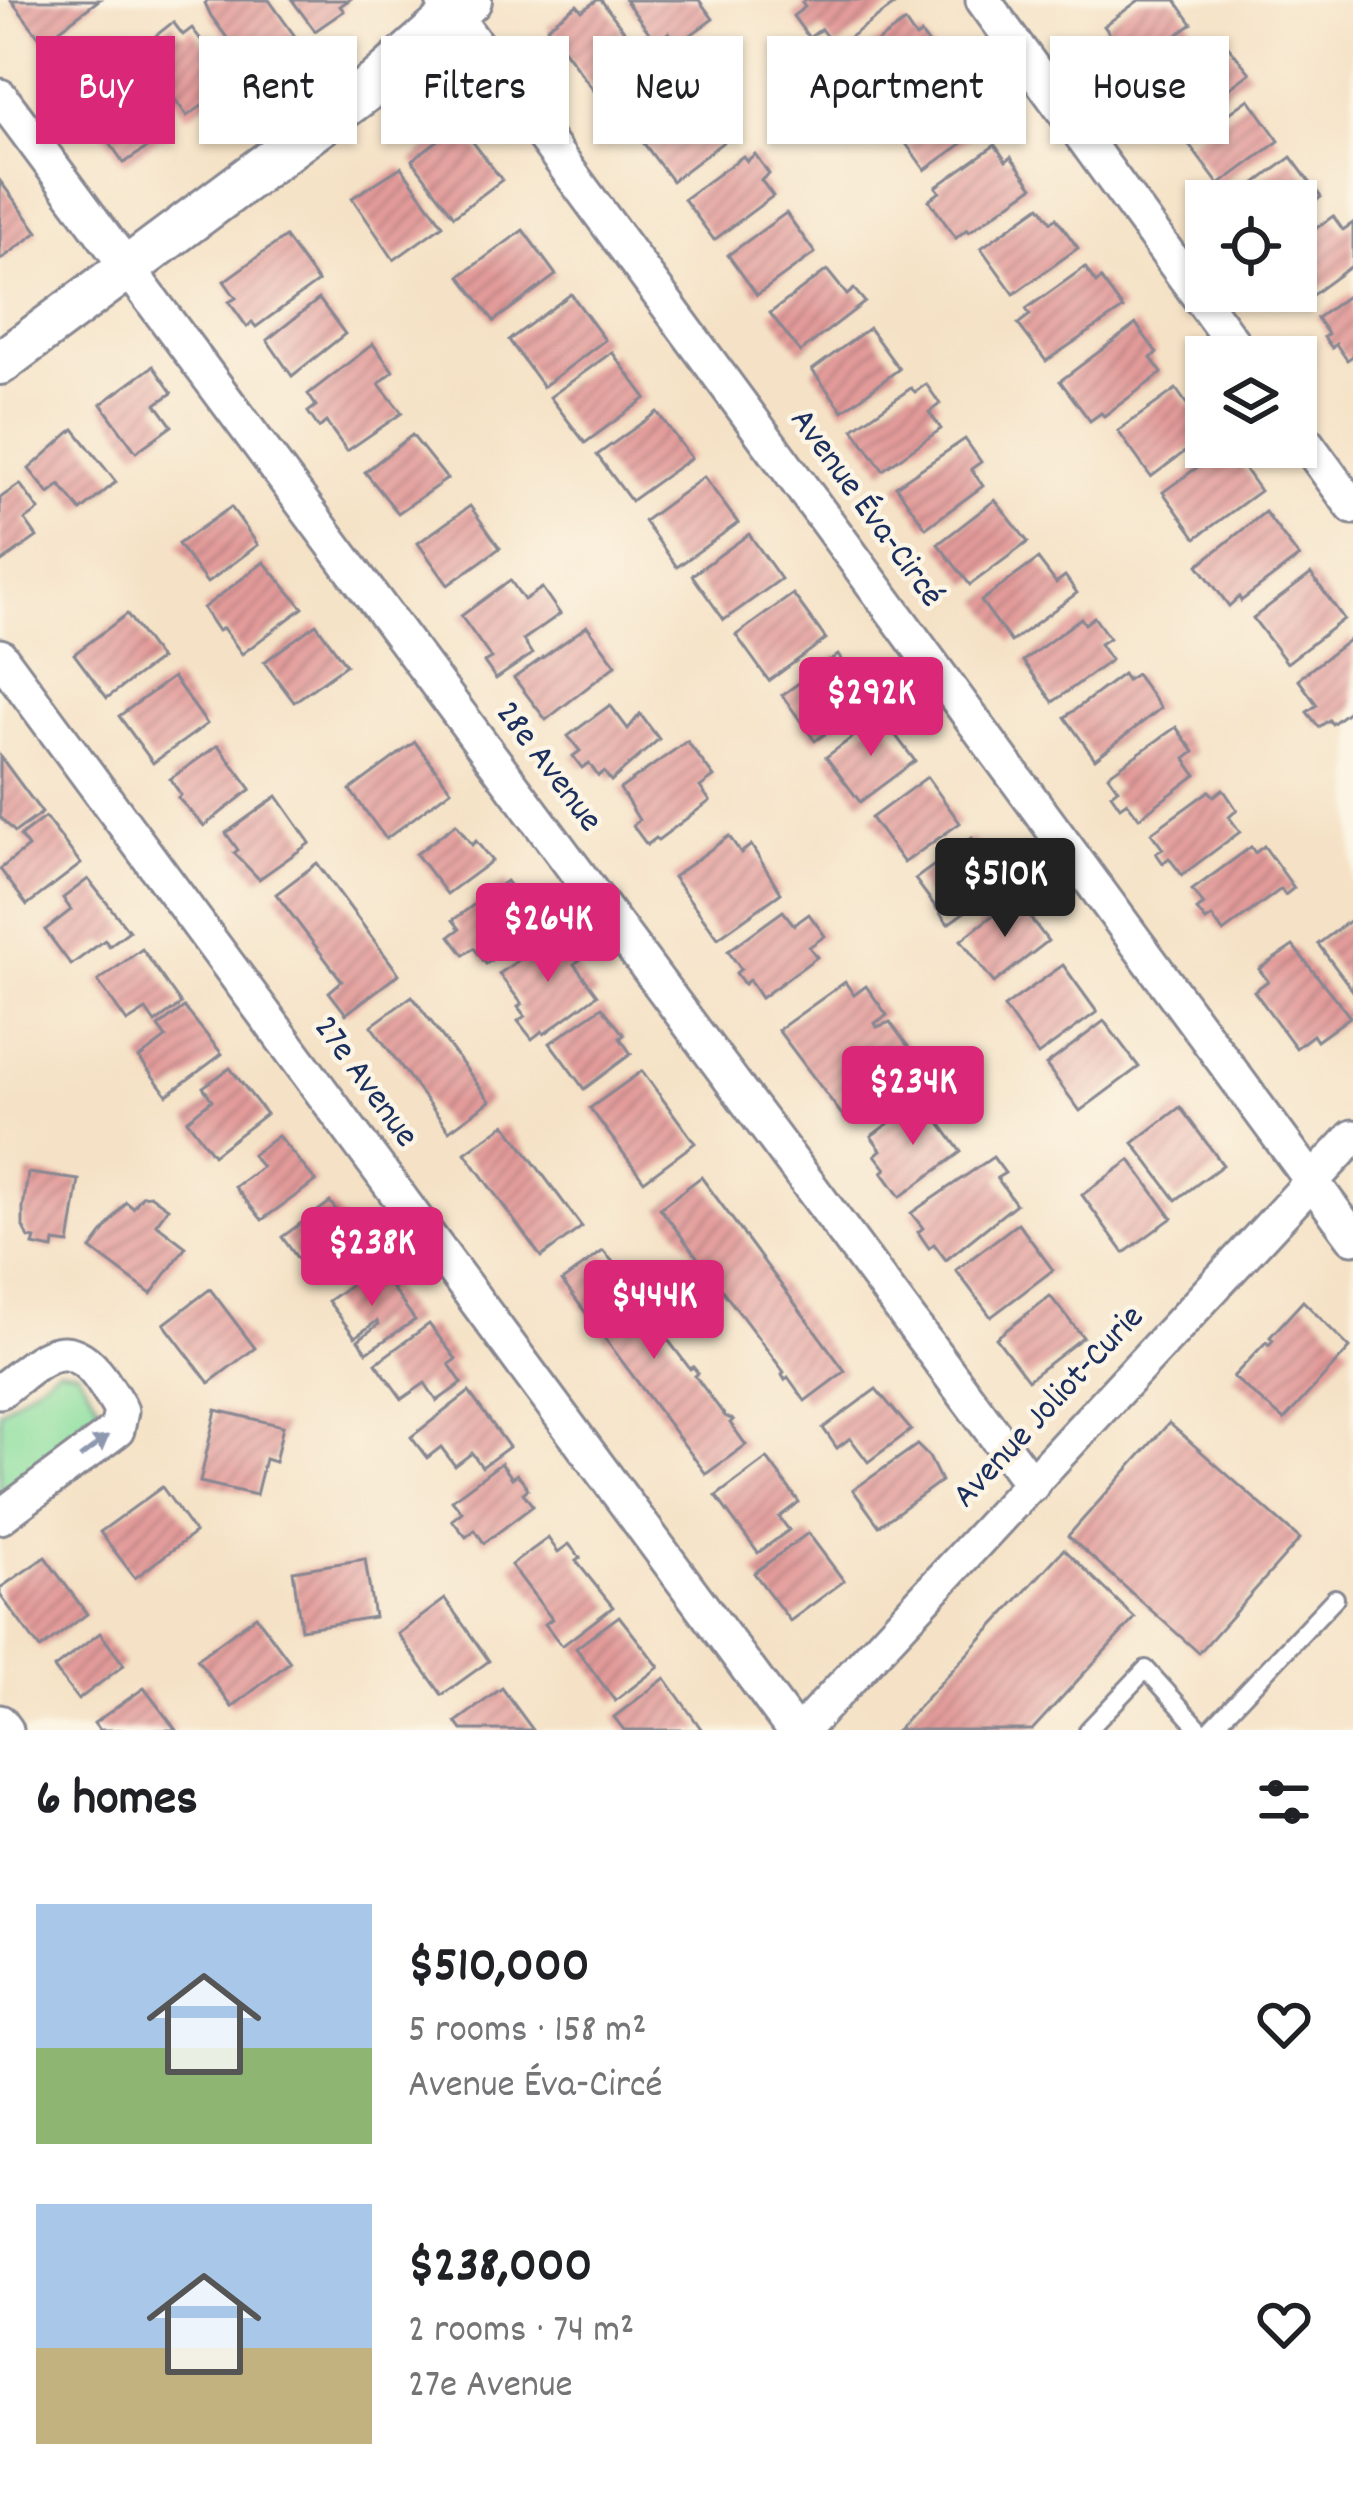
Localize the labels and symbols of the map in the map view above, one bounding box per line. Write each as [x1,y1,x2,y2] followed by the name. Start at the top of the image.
[775,399,955,619] street label: Avenue Éva-Circé
[787,657,955,759] pin: $292K
[480,691,614,845] street label: 28e Avenue
[921,838,1089,940] pin: $510K
[464,883,632,985] pin: $264K
[298,1006,430,1160] street label: 27e Avenue
[829,1046,997,1148] pin: $234K
[288,1207,456,1309] pin: $238K
[570,1260,738,1362] pin: $444K
[942,1295,1158,1521] street label: Avenue Joliot-Curie
[78,1436,110,1460] one-way arrow

